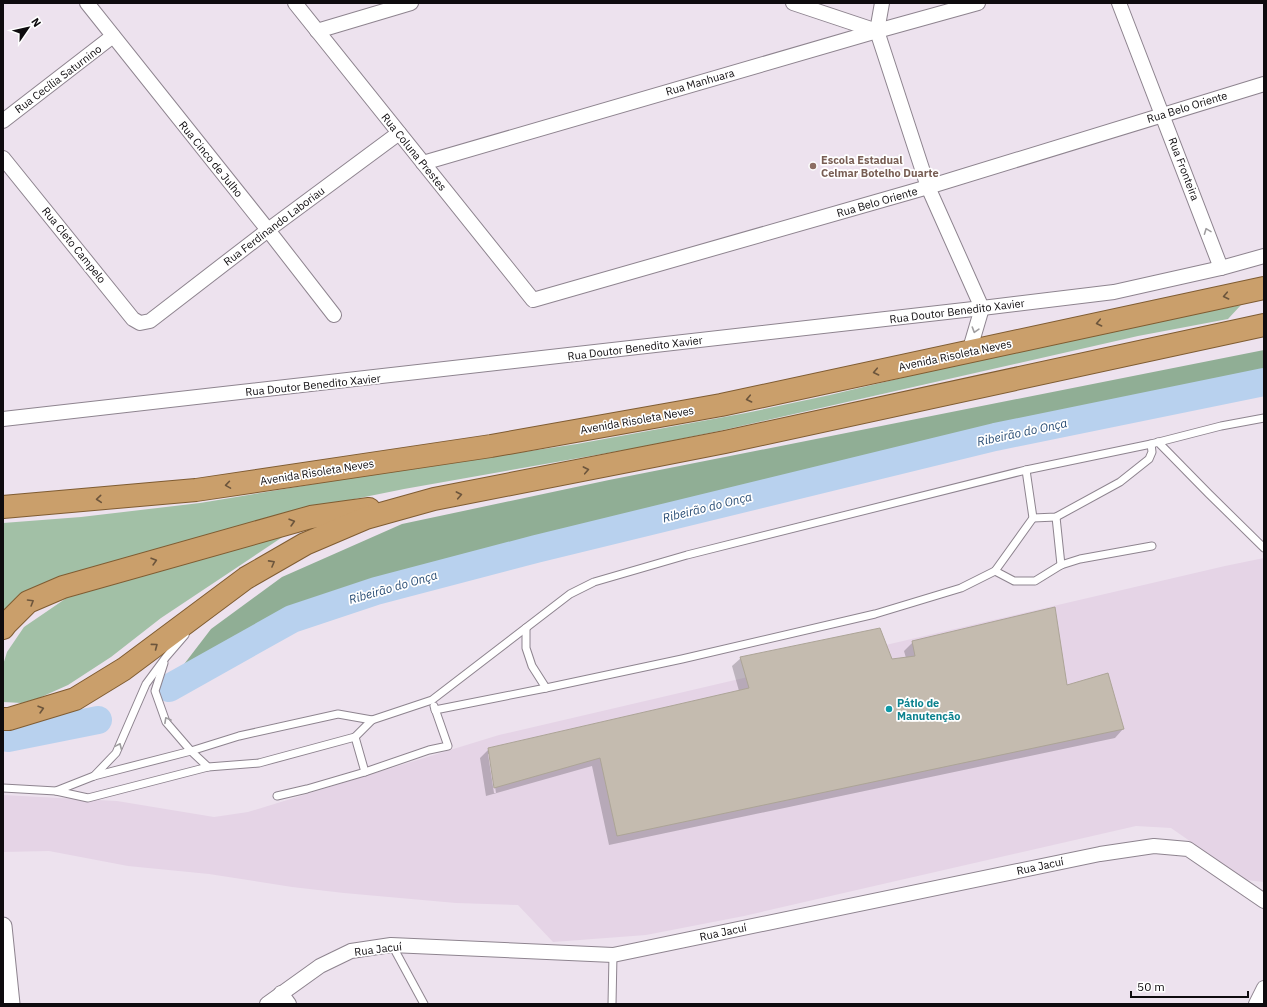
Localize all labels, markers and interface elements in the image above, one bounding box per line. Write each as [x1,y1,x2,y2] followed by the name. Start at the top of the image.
[8,8,48,48] north arrow
[28,15,44,30] text: N
[12,42,104,116] street label: Rua Cecília Saturnino
[664,65,736,99] street label: Rua Manhuara
[1145,88,1229,126] street label: Rua Belo Oriente
[378,110,450,194] street label: Rua Coluna Prestes
[176,118,246,200] street label: Rua Cinco de Julho
[1166,135,1203,203] street label: Rua Fronteira
[821,153,939,180] place label: Escola Estadual Celmar Botelho Duarte
[808,161,818,171] marker: Escola Estadual Celmar Botelho Duarte
[221,183,327,269] street label: Rua Ferdinando Laboriau
[835,184,919,220] street label: Rua Belo Oriente
[39,204,109,286] street label: Rua Cleto Campelo
[1204,228,1212,235] one-way arrow
[1223,291,1229,300] one-way arrow
[889,296,1025,326] street label: Rua Doutor Benedito Xavier
[1096,319,1102,327] one-way arrow
[971,326,980,333] one-way arrow
[567,333,703,363] street label: Rua Doutor Benedito Xavier
[897,336,1013,374] street label: Avenida Risoleta Neves
[873,367,879,375] one-way arrow
[245,371,381,399] street label: Rua Doutor Benedito Xavier
[746,394,752,403] one-way arrow
[579,403,695,437] street label: Avenida Risoleta Neves
[976,415,1068,449] water label: Ribeirão do Onça
[259,456,375,488] street label: Avenida Risoleta Neves
[583,466,590,474] one-way arrow
[225,480,231,489] one-way arrow
[661,489,753,525] water label: Ribeirão do Onça
[456,491,462,499] one-way arrow
[96,494,102,503] one-way arrow
[289,518,296,527] one-way arrow
[151,558,157,566] one-way arrow
[268,560,275,567] one-way arrow
[347,567,439,607] water label: Ribeirão do Onça
[27,599,34,606] one-way arrow
[150,644,157,651] one-way arrow
[897,696,960,723] place label: Pátio de Manutenção
[884,704,894,714] marker: Pátio de Manutenção
[37,705,44,714] one-way arrow
[164,717,171,724] one-way arrow
[114,743,122,751] one-way arrow
[1015,854,1065,878] street label: Rua Jacuí
[698,920,748,944] street label: Rua Jacuí
[353,939,403,959] street label: Rua Jacuí
[1131,973,1248,999] scale bar
[1137,979,1165,994] text: 50 m

